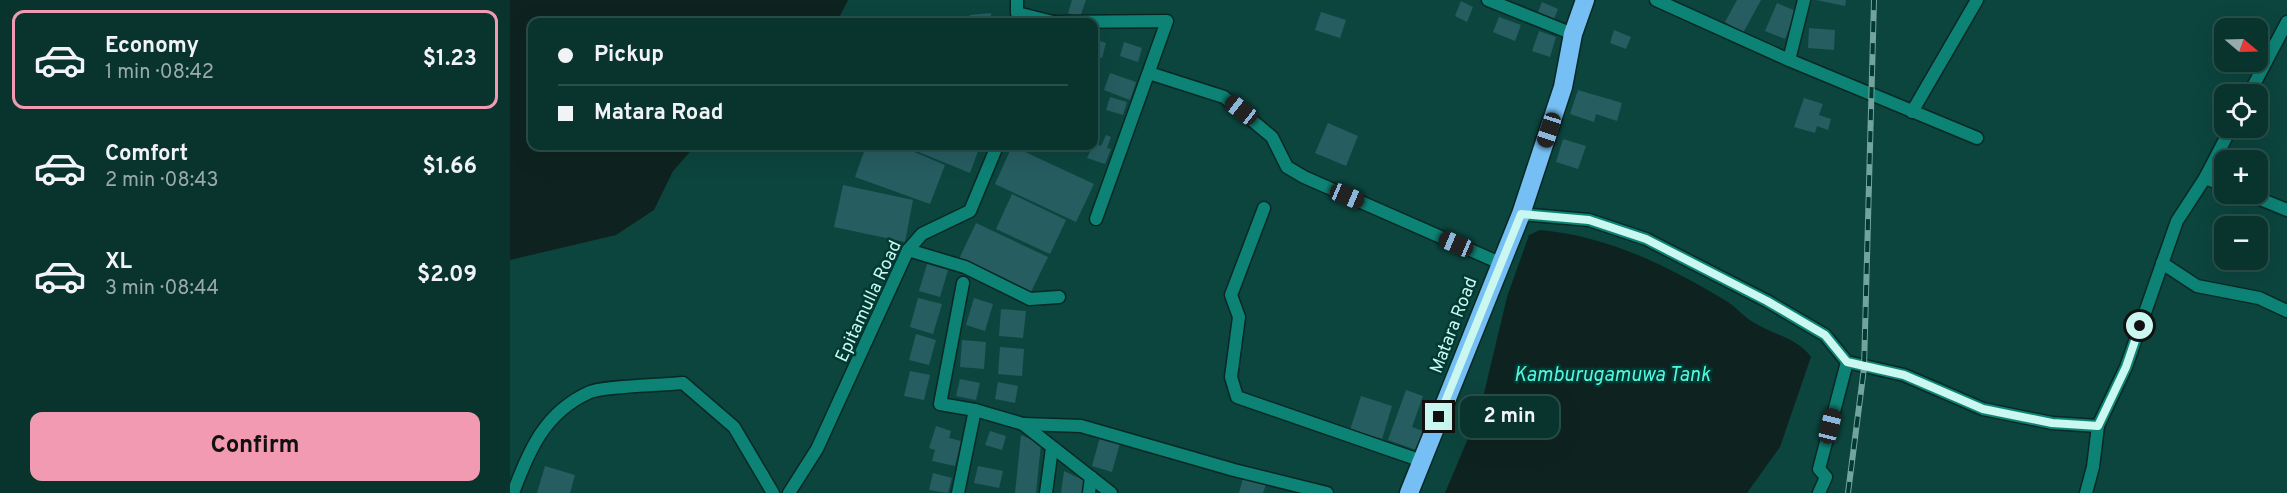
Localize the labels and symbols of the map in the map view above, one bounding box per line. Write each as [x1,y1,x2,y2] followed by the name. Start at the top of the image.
[2214,18,2268,72] north arrow
[1221,92,1261,128] car
[1535,110,1563,150] car
[1327,181,1367,211] car
[1436,229,1476,259] car
[831,237,908,366] street label: Epitamulla Road
[1425,274,1483,377] street label: Matara Road
[2126,312,2153,339] route start
[1514,363,1711,389] water label: Kamburugamuwa Tank
[1460,396,1559,438] callout: 2 min
[1425,403,1452,430] route end
[1817,406,1843,446] car

